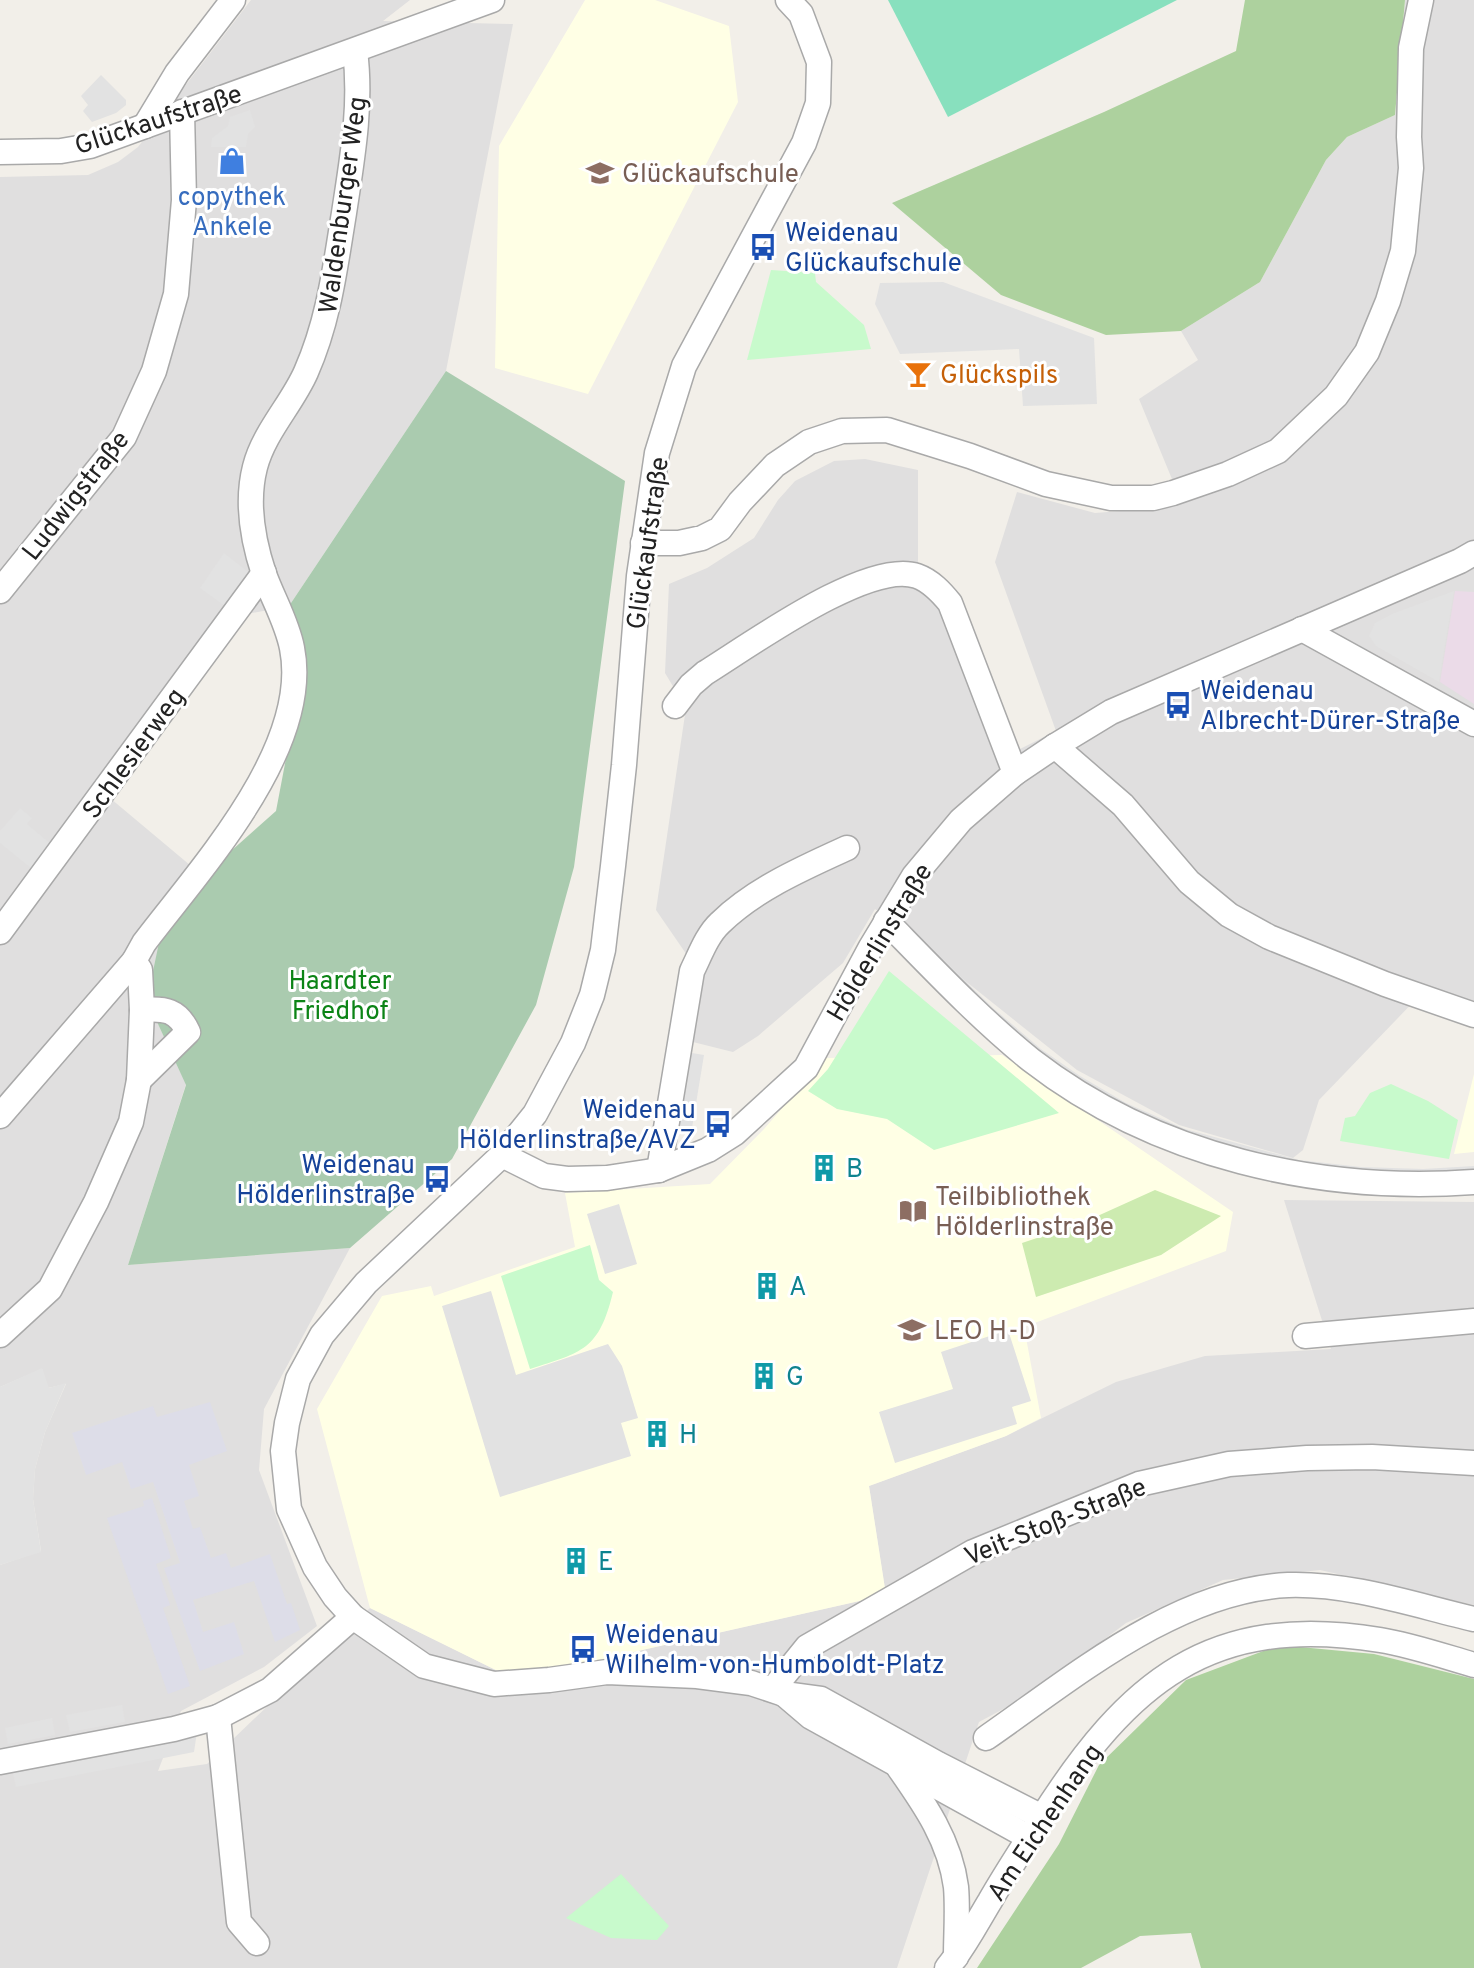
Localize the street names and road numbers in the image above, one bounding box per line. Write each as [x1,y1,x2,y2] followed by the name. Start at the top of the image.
[71,79,247,164] street label: Glückaufstraße
[313,95,376,316] street label: Waldenburger Weg
[16,425,138,568] street label: Ludwigstraße
[621,455,678,632] street label: Glückaufstraße
[76,683,194,826] street label: Schlesierweg
[821,858,941,1028] street label: Hölderlinstraße
[960,1472,1152,1575] street label: Veit-Stoß-Straße
[981,1738,1111,1909] street label: Am Eichenhang

